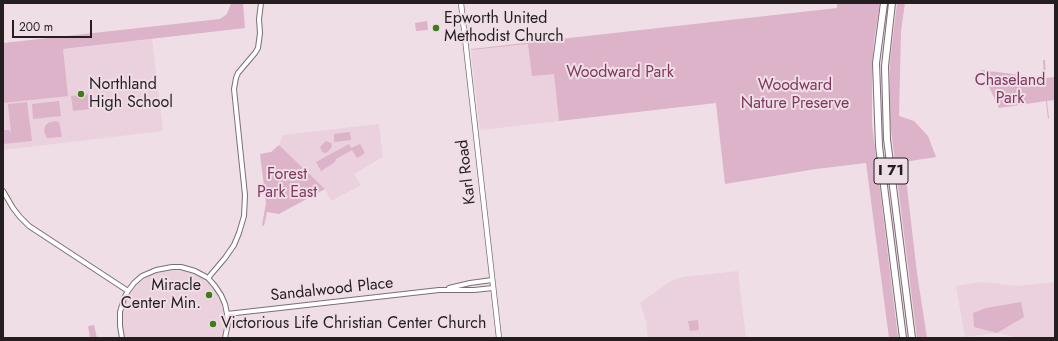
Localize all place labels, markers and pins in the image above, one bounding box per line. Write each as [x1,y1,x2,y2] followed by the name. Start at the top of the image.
[444,9,564,47] place label: Epworth United Methodist Church
[431,23,441,33] marker: Epworth United Methodist Church
[89,75,173,113] place label: Northland High School
[76,89,86,99] marker: Northland High School
[121,276,201,314] place label: Miracle Center Min.
[204,290,214,300] marker: Miracle Center Min.
[221,314,486,334] place label: Victorious Life Christian Center Church
[208,319,218,329] marker: Victorious Life Christian Center Church

